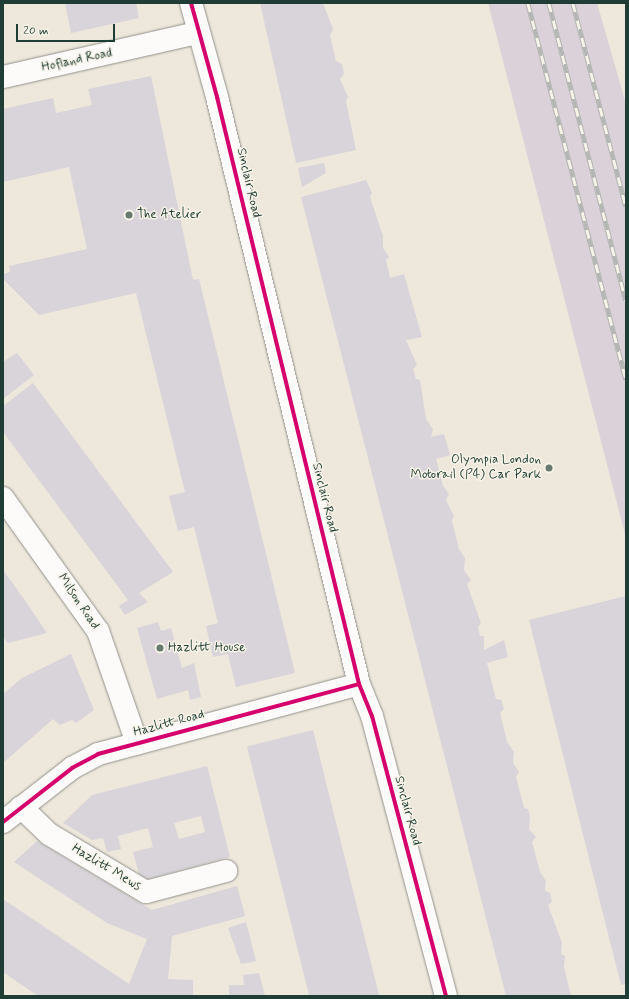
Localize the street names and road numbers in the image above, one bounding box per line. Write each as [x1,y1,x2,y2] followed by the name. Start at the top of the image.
[41,46,113,76] street label: Hofland Road
[232,147,264,219] street label: Sinclair Road
[308,462,340,534] street label: Sinclair Road
[54,571,102,633] street label: Milson Road
[132,707,206,741] street label: Hazlitt Road
[390,775,424,847] street label: Sinclair Road
[69,841,143,895] street label: Hazlitt Mews

